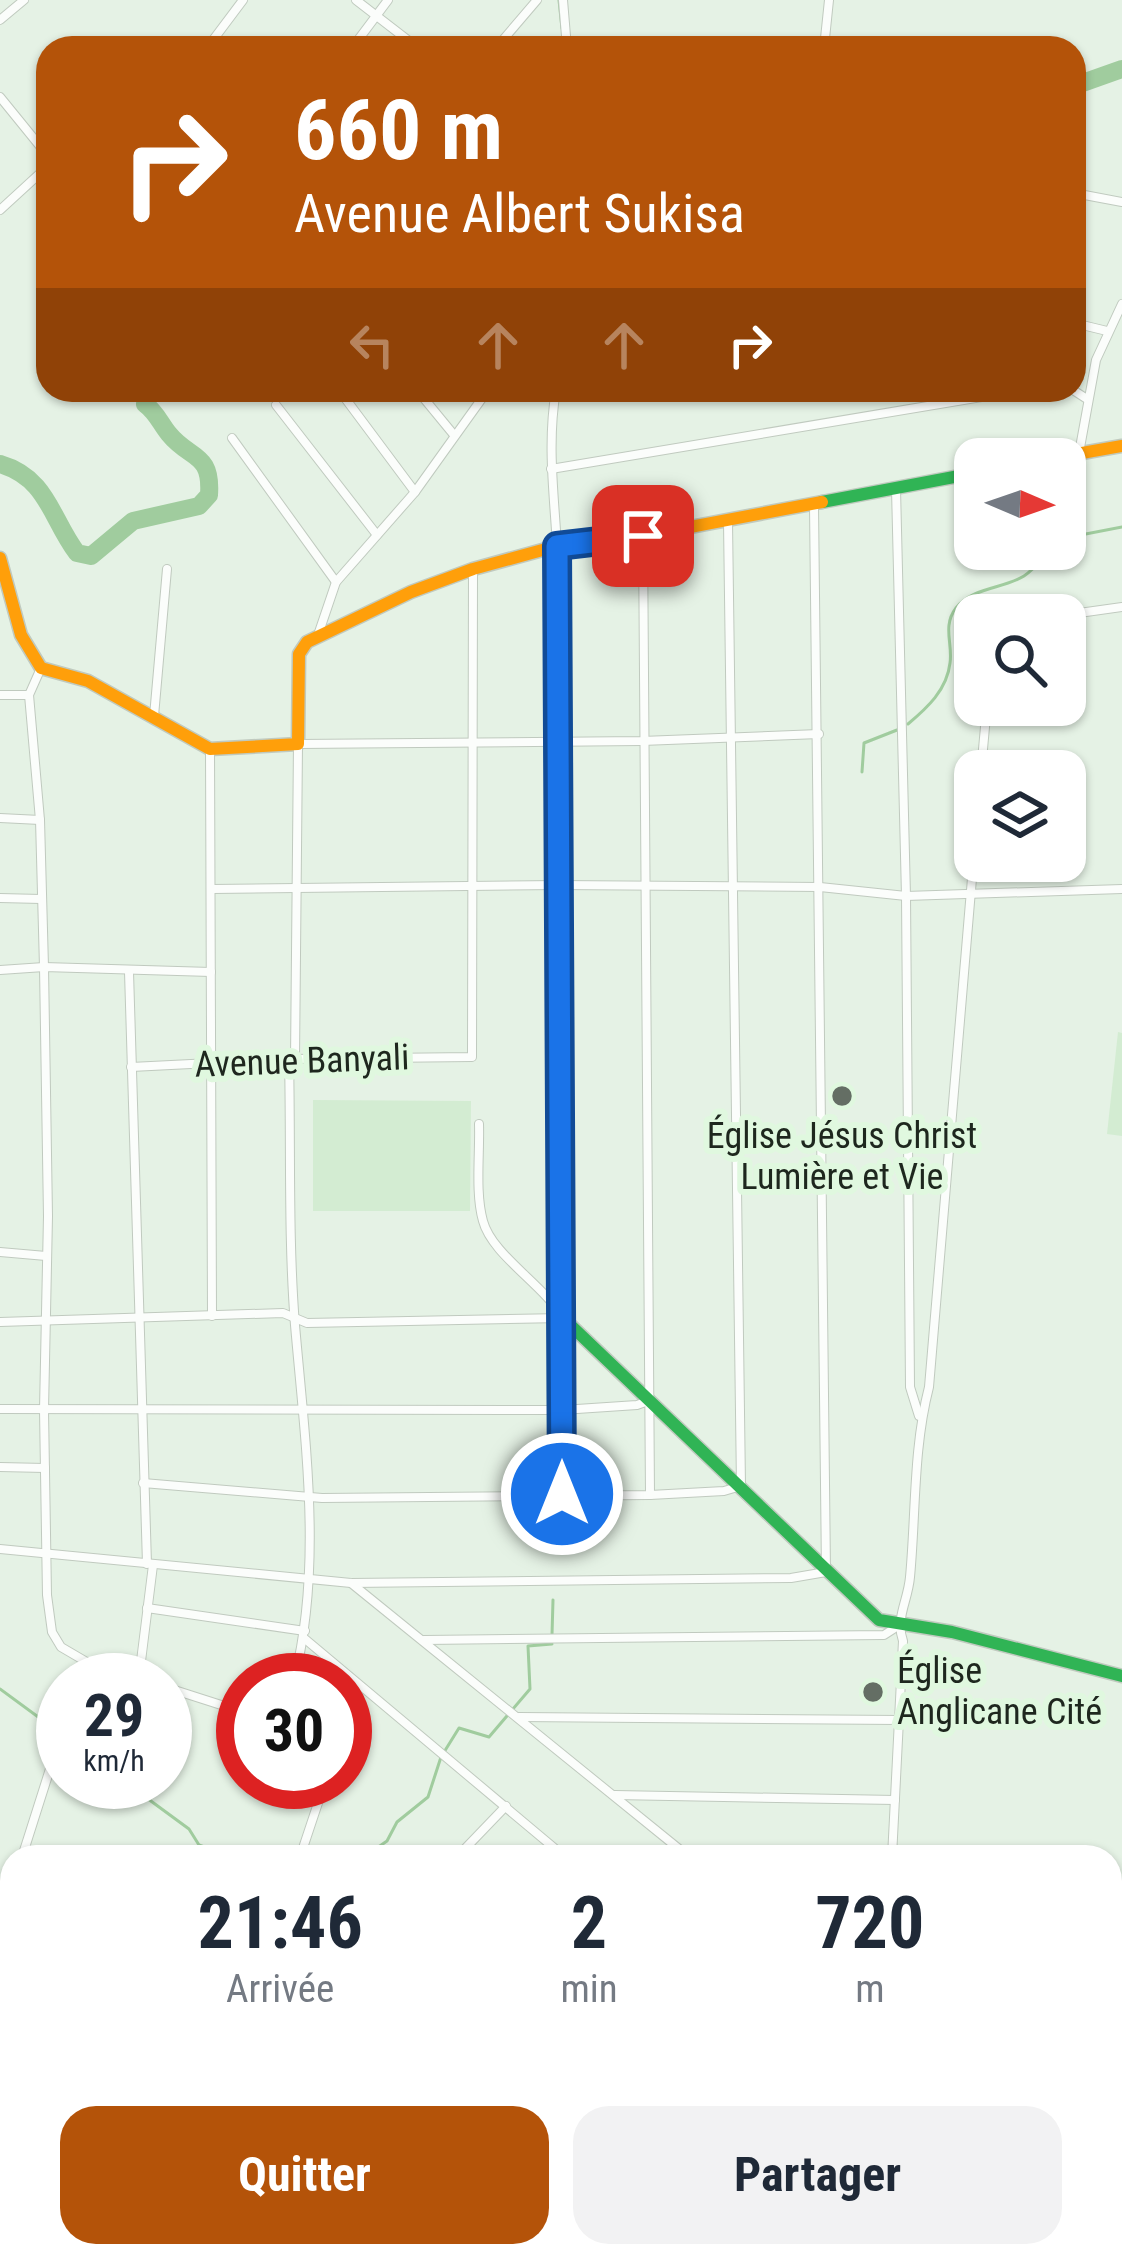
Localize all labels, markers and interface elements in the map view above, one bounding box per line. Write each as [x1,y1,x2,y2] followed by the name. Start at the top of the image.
[294,81,503,180] text: 660 m
[96,84,252,240] icon: right
[294,182,745,245] text: Avenue Albert Sukisa
[339,312,405,378] icon: left
[465,312,531,378] icon: ahead
[591,312,657,378] icon: ahead
[717,312,783,378] icon: right
[954,438,1086,570] north arrow
[954,438,1086,882] map controls
[592,485,694,587] pin
[610,503,676,569] icon: arrive
[954,594,1086,726] button: search
[954,750,1086,882] button: layers
[194,1036,410,1086] street label: Avenue Banyali
[829,1083,855,1109] marker: Église Jésus Christ Lumière et Vie
[707,1114,977,1198] place label: Église Jésus Christ Lumière et Vie
[499,1431,625,1557] position arrow
[897,1649,1102,1733] place label: Église Anglicane Cité
[216,1653,372,1809] speed limit sign: 30
[860,1679,886,1705] marker: Église Anglicane Cité
[84,1680,144,1751] text: 29
[83,1743,145,1778] text: km/h
[198,1881,363,1966] text: 21:46
[571,1881,607,1966] text: 2
[815,1881,924,1966] text: 720
[226,1966,334,2012] text: Arrivée
[560,1966,618,2012] text: min
[855,1966,885,2012] text: m
[60,2106,549,2244] button: Quitter
[573,2106,1062,2244] button: Partager

